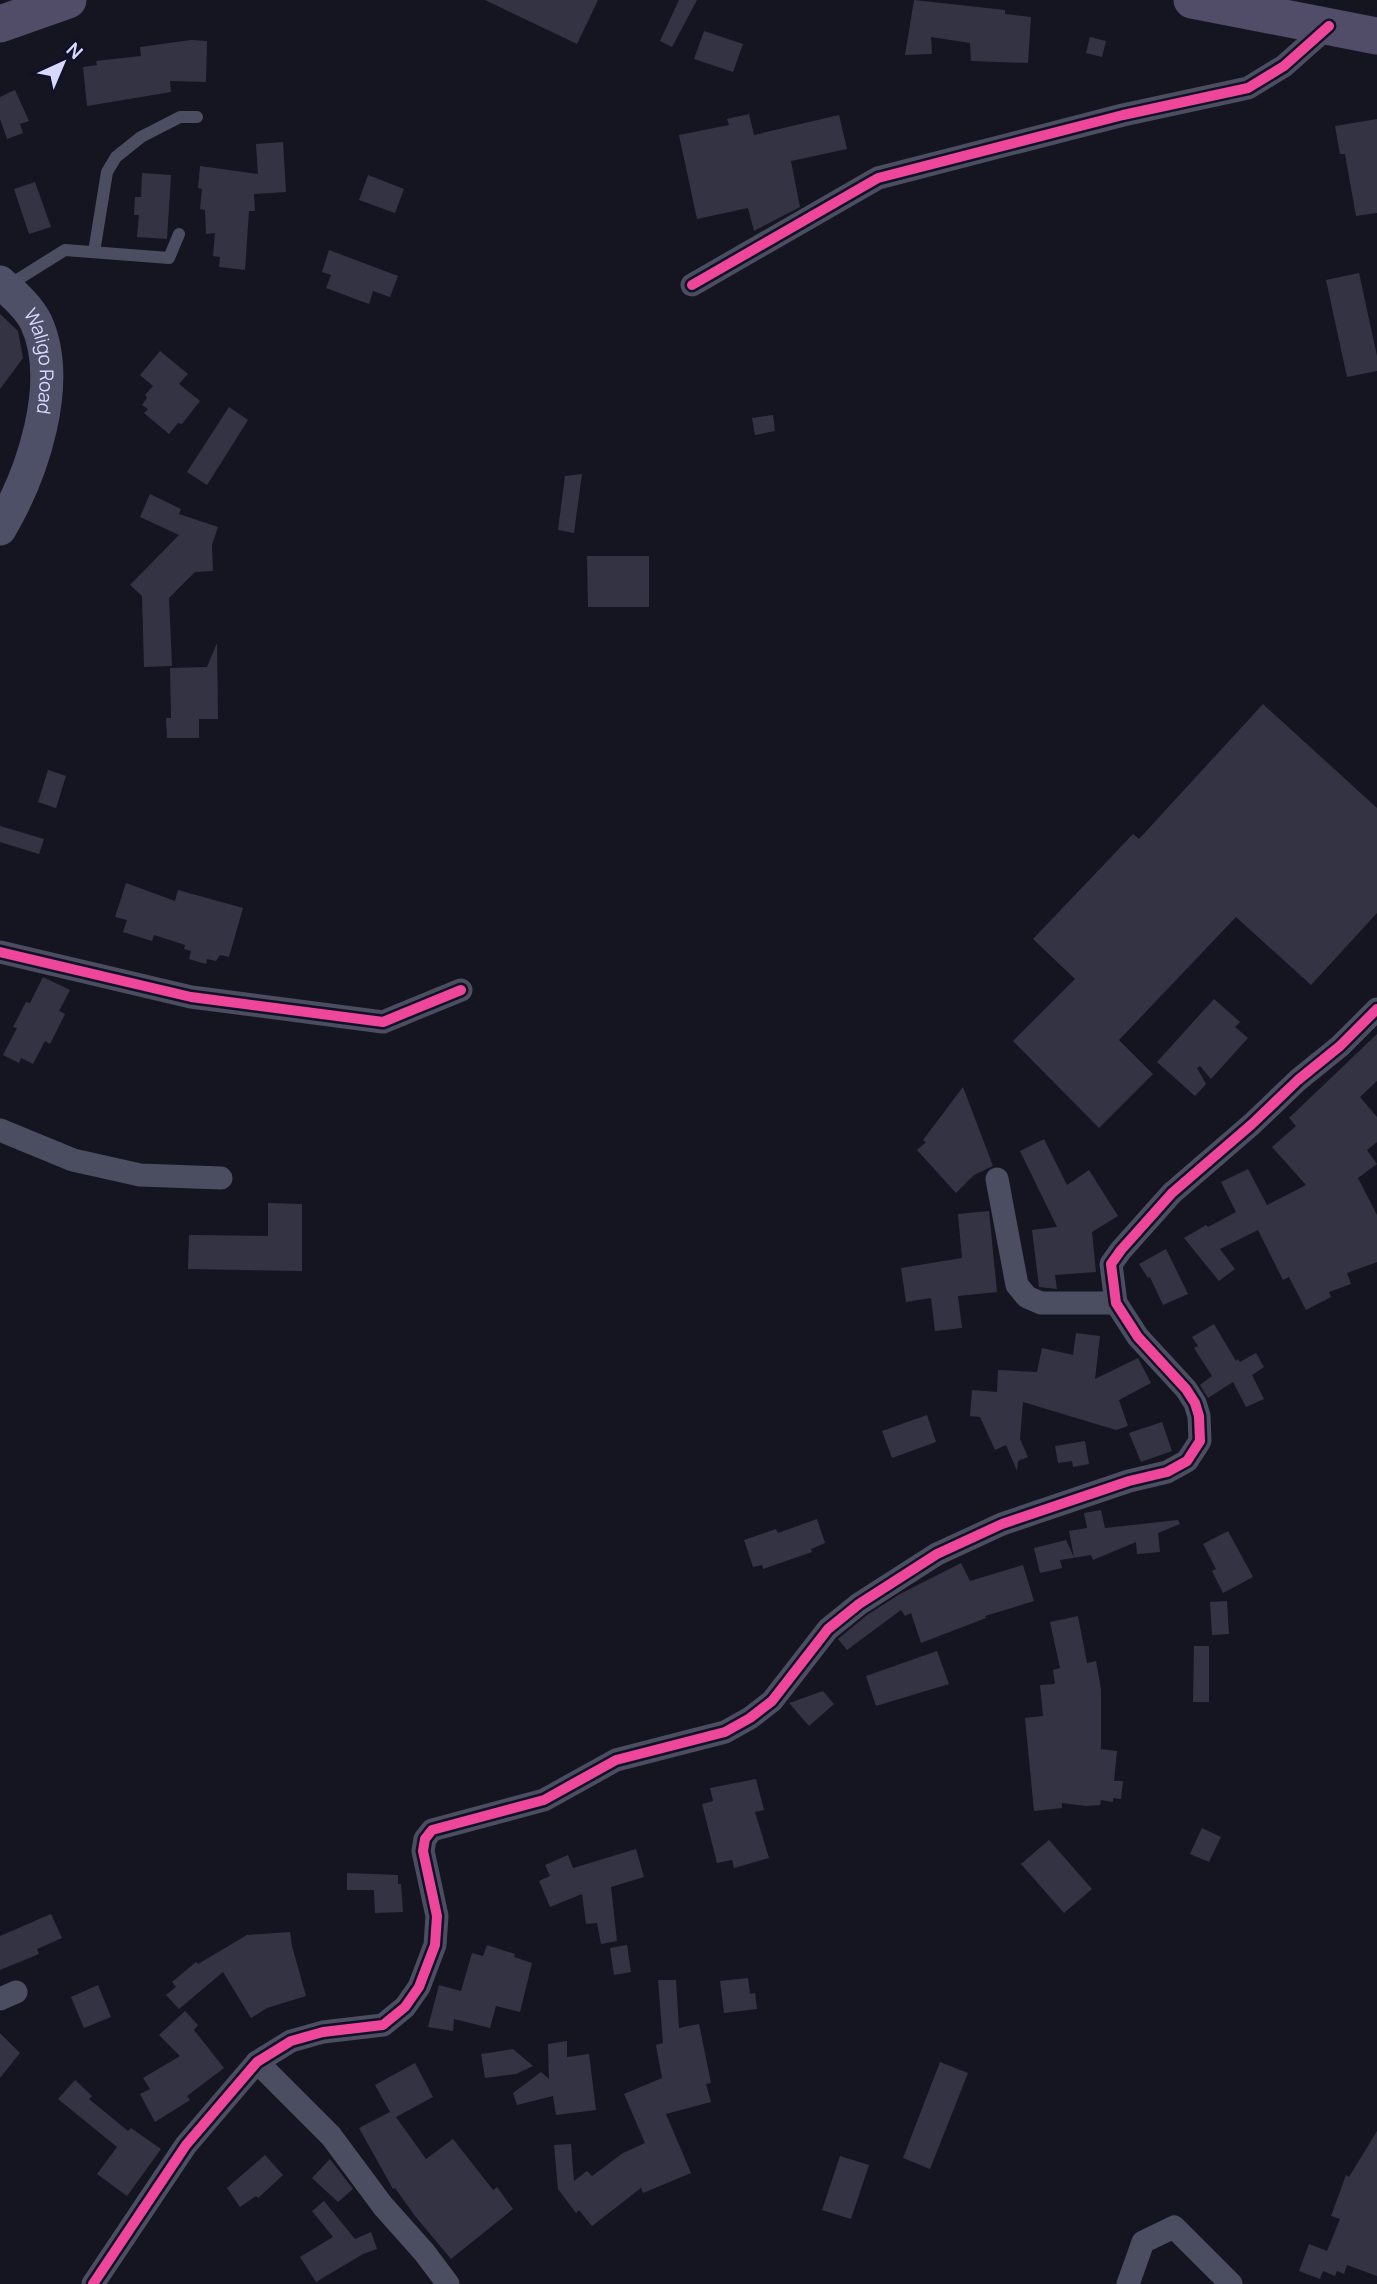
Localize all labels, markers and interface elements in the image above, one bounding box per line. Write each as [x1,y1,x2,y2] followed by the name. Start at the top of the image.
[28,28,98,98] north arrow
[61,37,89,65] text: N
[18,303,60,416] street label: Waligo Road

